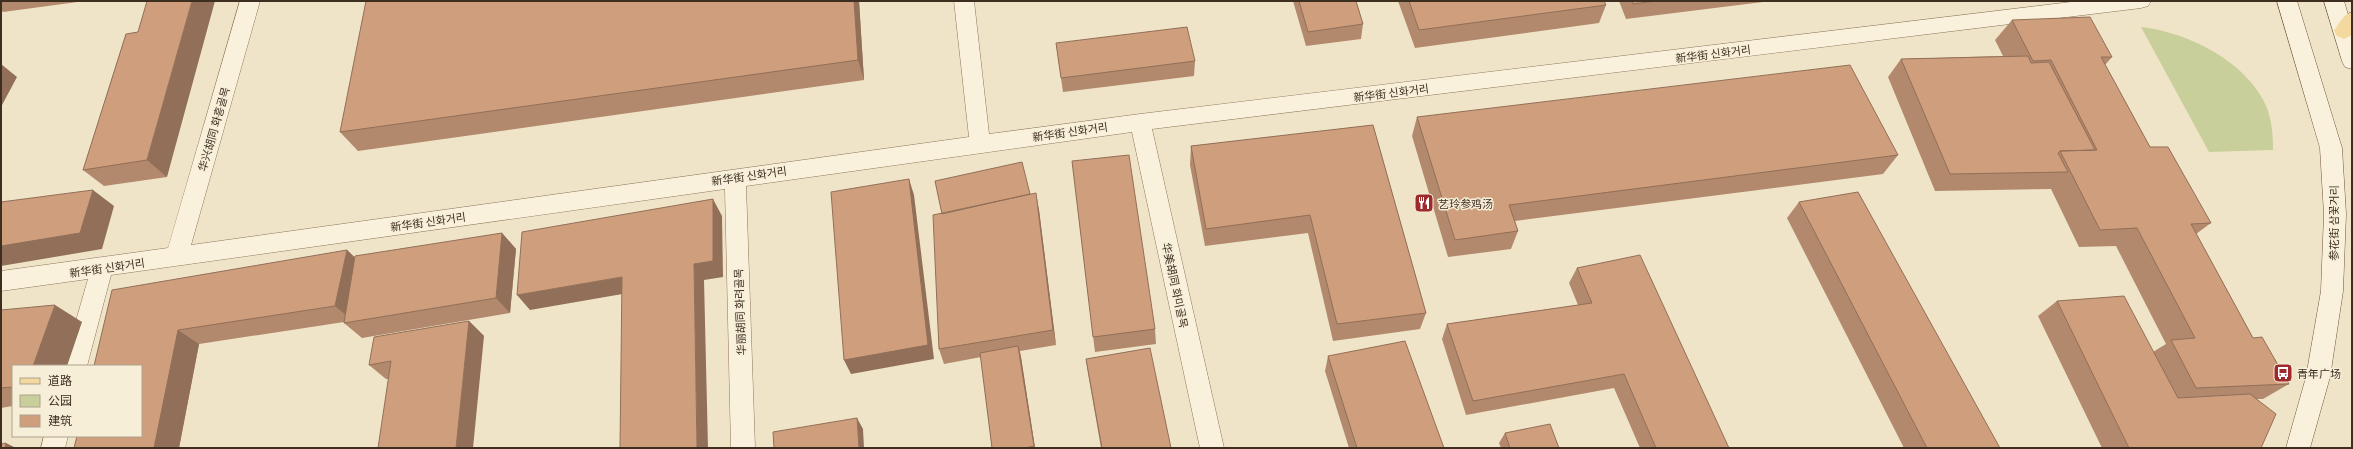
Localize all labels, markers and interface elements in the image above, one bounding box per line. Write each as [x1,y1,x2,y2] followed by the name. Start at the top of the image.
[1674,40,1752,66] street label: 新华街 신화거리
[1352,79,1430,105] street label: 新华街 신화거리
[193,85,233,173] street label: 华兴胡同 화흥골목
[1031,118,1109,144] street label: 新华街 신화거리
[710,162,788,188] street label: 新华街 신화거리
[2325,185,2341,261] street label: 参花街 삼꽃거리
[1413,192,1435,214] restaurant icon: 艺玲参鸡汤
[1438,195,1493,211] place label: 艺玲参鸡汤
[389,208,467,234] street label: 新华街 신화거리
[1159,241,1193,329] street label: 华美胡同 화미골목
[68,254,146,280] street label: 新华街 신화거리
[729,268,749,356] street label: 华丽胡同 화려골목
[2272,362,2294,384] bus stop icon: 青年广场
[12,365,142,437] legend
[2297,365,2341,381] place label: 青年广场
[48,371,72,388] text: 道路
[48,391,72,408] text: 公园
[48,411,72,428] text: 建筑

